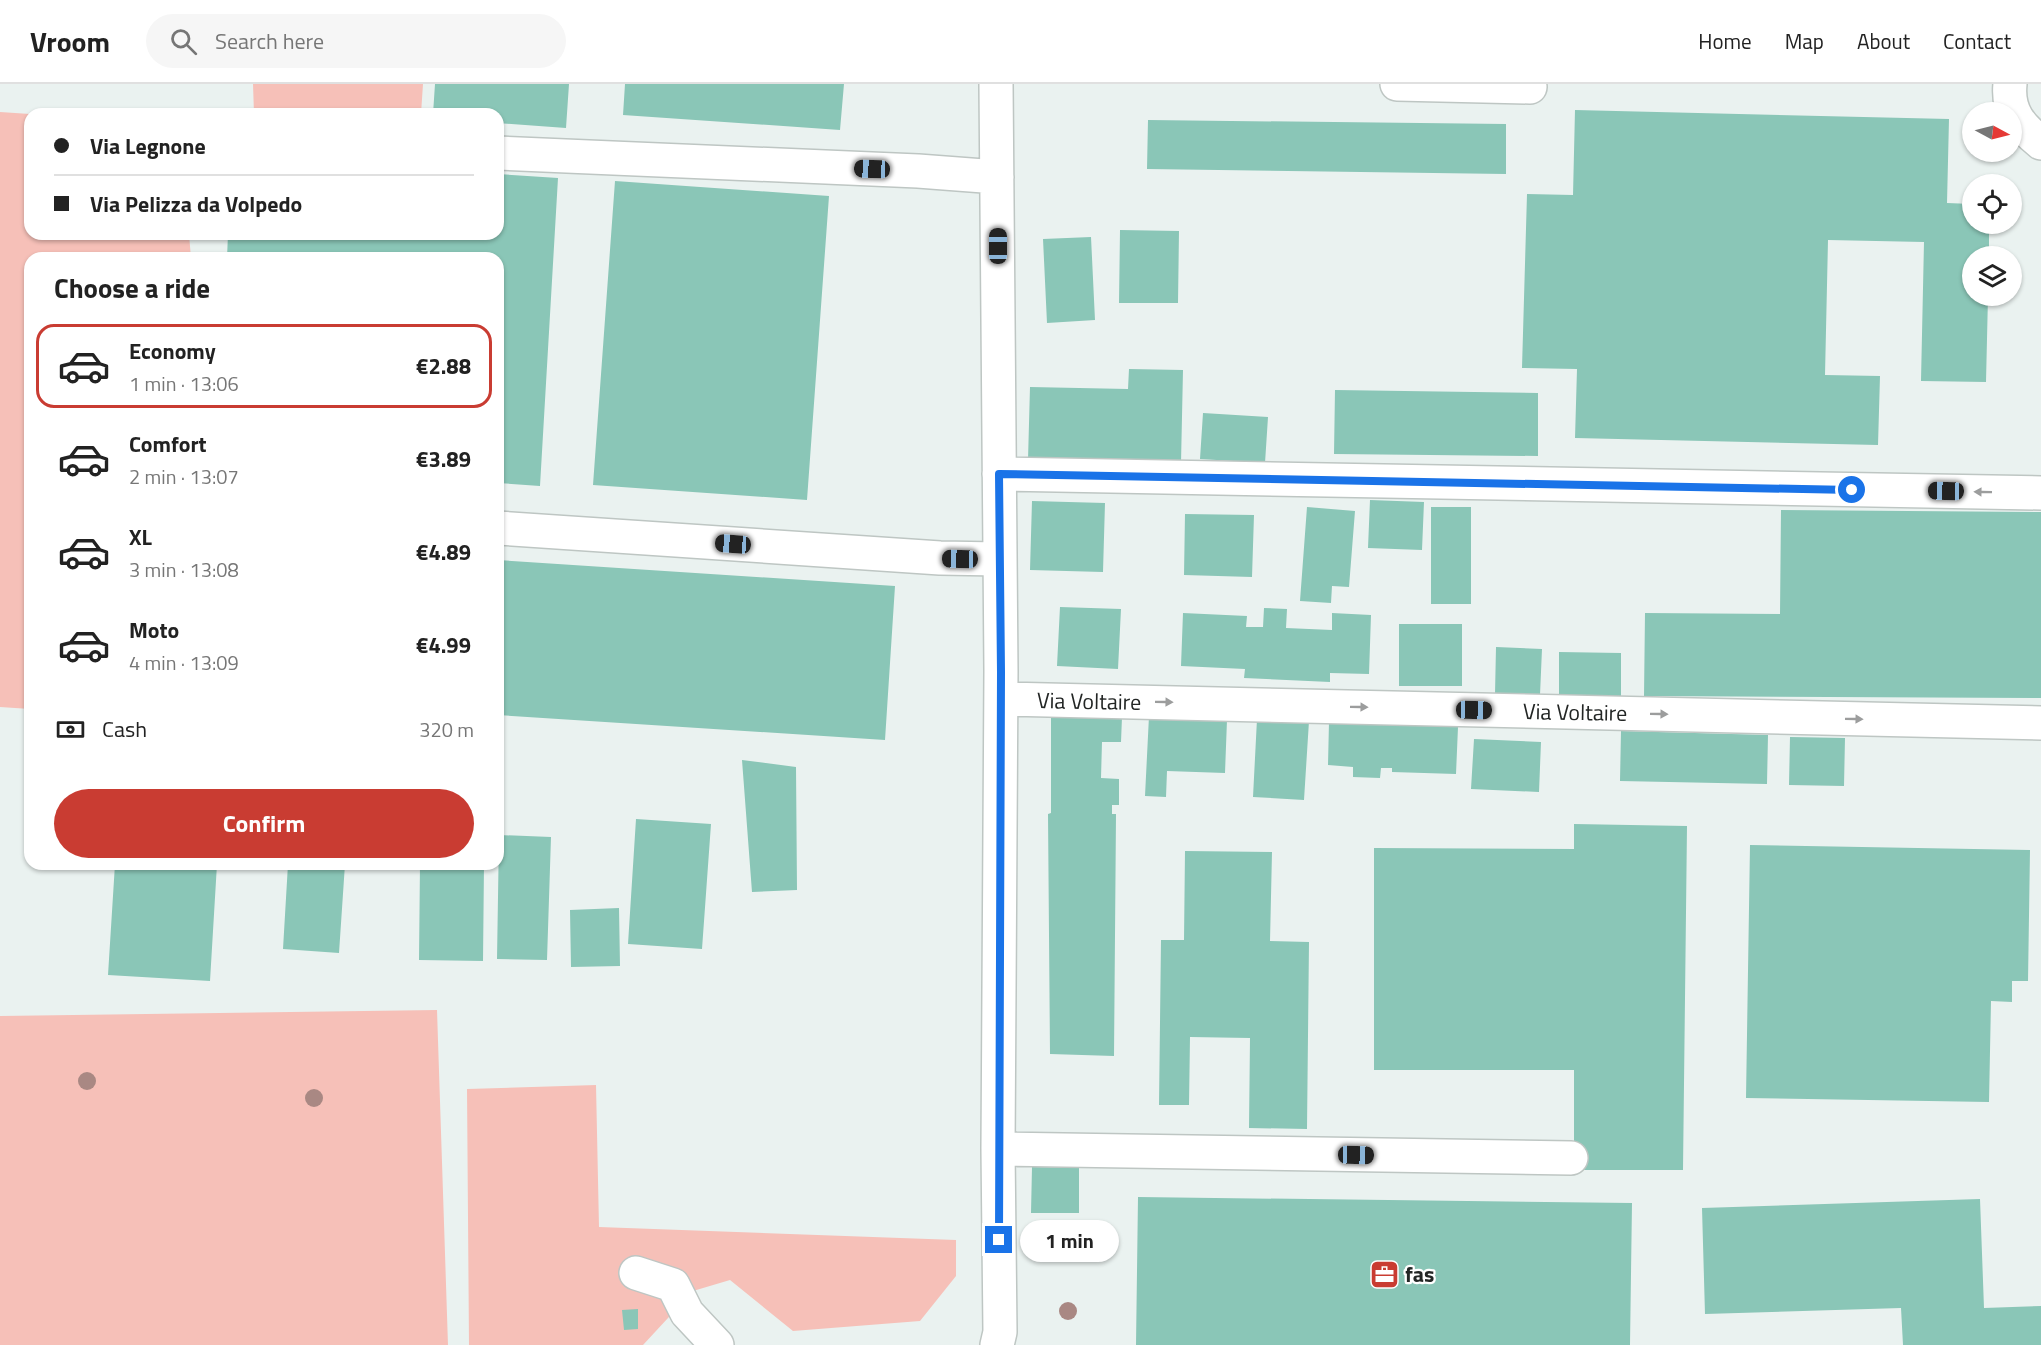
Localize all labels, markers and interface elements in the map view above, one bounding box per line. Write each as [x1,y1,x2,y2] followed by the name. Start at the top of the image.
[146,14,566,68] search box
[30,20,110,63] text: Vroom
[215,24,324,58] text: Search here
[167,25,200,58] icon: search
[1698,25,1752,57] text: Home
[1785,25,1824,57] text: Map
[1857,25,1910,57] text: About
[1943,25,2011,57] text: Contact
[1962,102,2022,162] north arrow
[1962,102,2022,306] map controls
[90,129,206,163] text: Via Legnone
[854,159,890,179] car
[1962,174,2022,234] button: locate
[90,187,302,221] text: Via Pelizza da Volpedo
[989,228,1007,264] car
[1962,246,2022,306] button: layers
[54,267,210,308] text: Choose a ride
[129,334,216,368] text: Economy
[57,339,111,393] icon: car
[416,349,471,383] text: €2.88
[129,368,239,399] text: 1 min · 13:06
[129,427,207,461] text: Comfort
[57,432,111,486] icon: car
[416,442,471,476] text: €3.89
[129,461,239,492] text: 2 min · 13:07
[1838,476,1865,503] route start
[1928,482,1964,500] car
[1973,487,1992,497] one-way arrow
[129,520,152,554] text: XL
[57,525,111,579] icon: car
[714,534,752,554] car
[416,535,471,569] text: €4.89
[942,550,978,568] car
[129,554,239,585] text: 3 min · 13:08
[129,613,179,647] text: Moto
[57,618,111,672] icon: car
[416,628,471,662] text: €4.99
[129,647,239,678] text: 4 min · 13:09
[1037,683,1141,719] street label: Via Voltaire
[1523,694,1627,730] street label: Via Voltaire
[1155,698,1174,707] one-way arrow
[1456,701,1492,719] car
[1350,702,1369,712] one-way arrow
[1650,710,1669,719] one-way arrow
[102,712,147,746] text: Cash
[54,713,87,746] icon: cash
[419,714,474,745] text: 320 m
[1845,714,1864,724] one-way arrow
[54,789,474,858] button: Confirm
[1338,1146,1374,1164] car
[1020,1219,1119,1261] callout: 1 min
[1045,1225,1094,1256] text: 1 min
[985,1226,1012,1253] route end
[1405,1257,1434,1291] place label: fas
[1368,1258,1400,1290] office icon: fas

